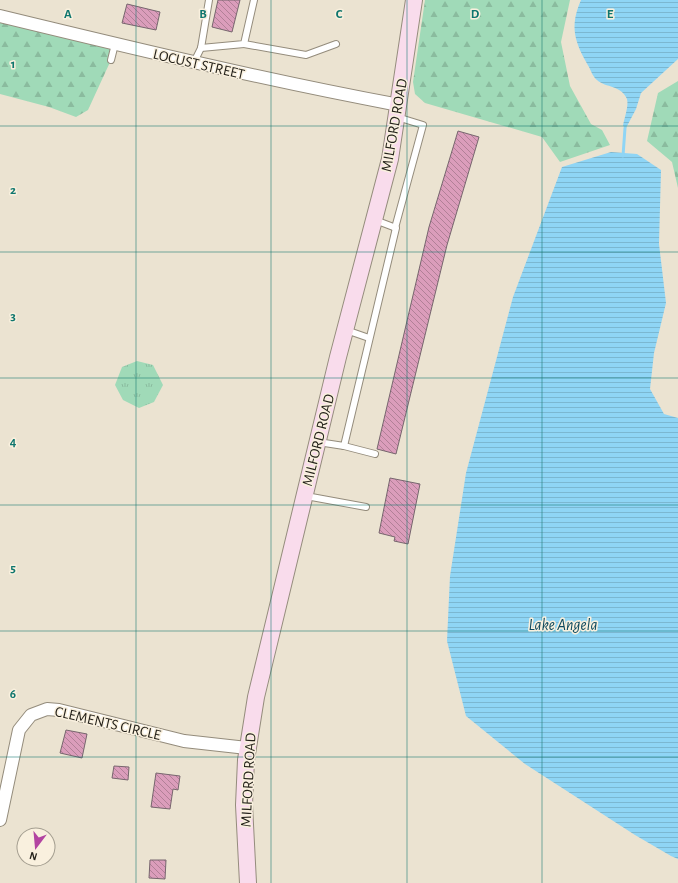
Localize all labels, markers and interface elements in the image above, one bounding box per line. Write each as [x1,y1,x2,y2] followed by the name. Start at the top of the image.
[64,8,72,21] text: A
[199,8,207,21] text: B
[336,8,343,21] text: C
[471,8,480,21] text: D
[607,8,614,21] text: E
[152,47,247,82] street label: LOCUST STREET
[11,58,15,71] text: 1
[379,77,410,173] street label: MILFORD ROAD
[10,184,16,197] text: 2
[10,310,16,323] text: 3
[300,392,337,488] street label: MILFORD ROAD
[10,436,17,449] text: 4
[10,562,16,575] text: 5
[528,617,598,633] water label: Lake Angela
[10,688,16,701] text: 6
[53,704,162,743] street label: CLEMENTS CIRCLE
[239,732,258,828] street label: MILFORD ROAD
[16,827,56,867] north arrow
[28,850,39,862] text: N

